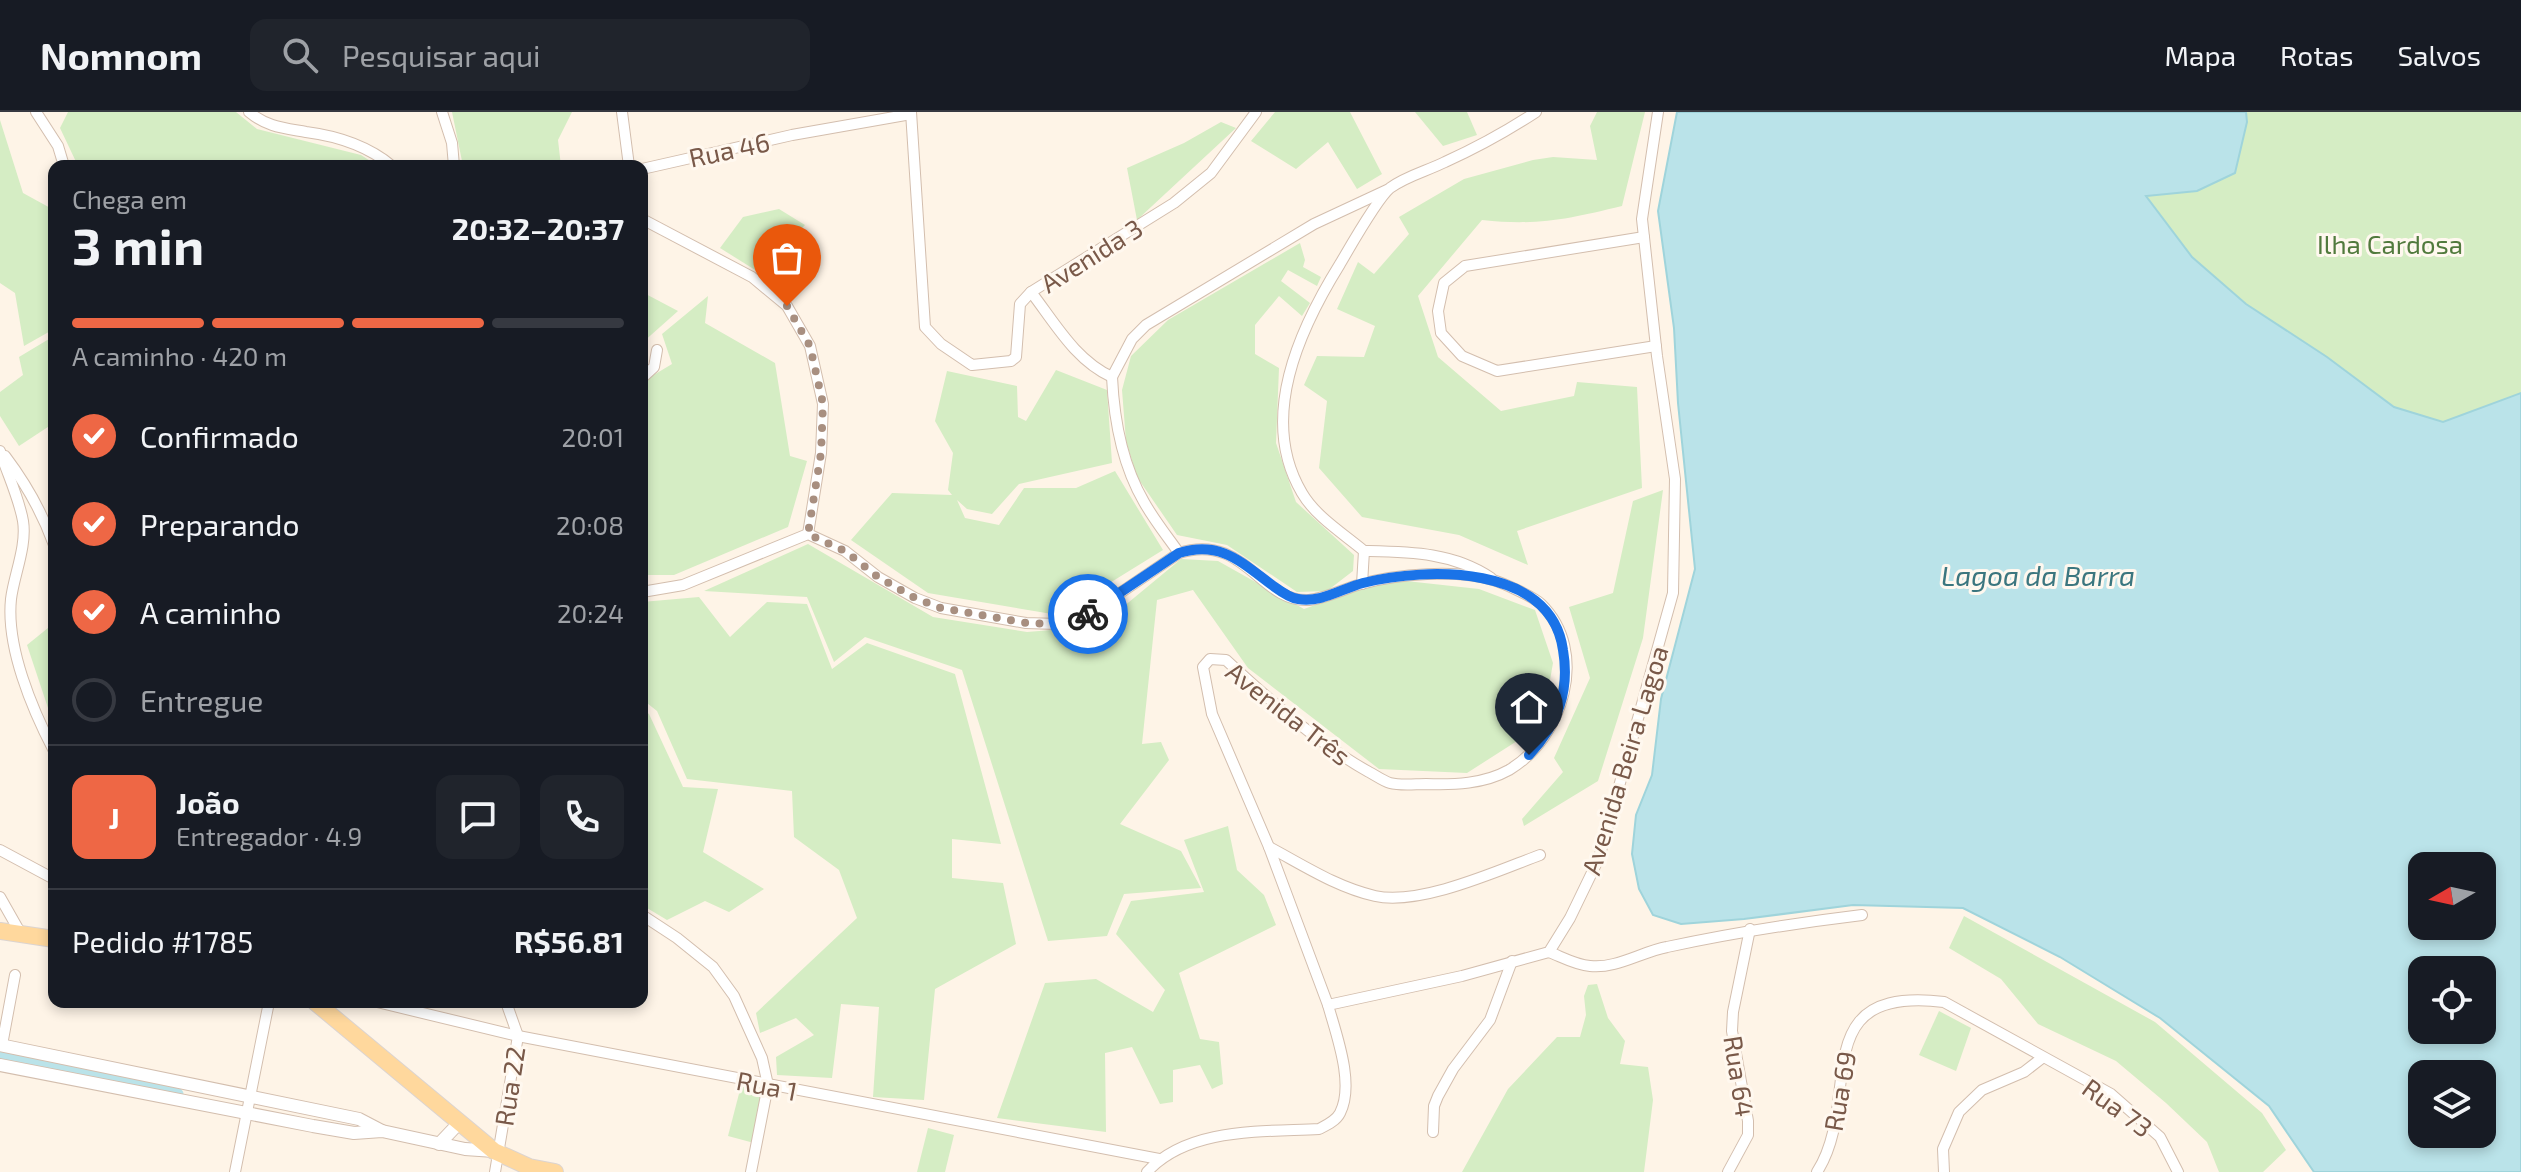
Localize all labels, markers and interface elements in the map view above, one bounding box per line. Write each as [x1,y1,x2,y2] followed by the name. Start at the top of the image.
[250,19,810,91] search box
[40,32,202,78] text: Nomnom
[278,33,322,77] icon: search
[342,37,541,73] text: Pesquisar aqui
[2165,38,2236,72] text: Mapa
[2280,38,2353,72] text: Rotas
[2397,38,2481,72] text: Salvos
[686,125,772,173] street label: Rua 46
[72,183,187,214] text: Chega em
[452,210,624,246] text: 20:32–20:37
[1034,212,1148,298] street label: Avenida 3
[72,213,204,275] text: 3 min
[753,224,821,306] pin
[2317,228,2463,259] park label: Ilha Cardosa
[765,236,809,280] icon: bag
[72,340,287,371] text: A caminho · 420 m
[72,414,116,458] icon: check
[140,418,299,454] text: Confirmado
[562,421,624,452] text: 20:01
[72,502,116,546] icon: check
[140,506,299,542] text: Preparando
[556,509,624,540] text: 20:08
[1941,558,2135,592] water label: Lagoa da Barra
[1048,574,1128,654] courier
[72,590,116,634] icon: check
[1066,592,1110,636] icon: bike
[140,594,281,630] text: A caminho
[557,597,624,628] text: 20:24
[1574,642,1674,878] street label: Avenida Beira Lagoa
[1221,655,1357,771] street label: Avenida Três
[1495,673,1563,755] pin
[140,682,263,718] text: Entregue
[1507,685,1551,729] icon: home
[436,775,520,859] button: chat
[540,775,624,859] button: phone
[176,784,240,820] text: João
[108,799,120,835] text: J
[176,820,362,851] text: Entregador · 4.9
[2408,852,2496,940] north arrow
[2408,852,2496,1148] map controls
[72,923,253,959] text: Pedido #1785
[514,923,624,959] text: R$56.81
[2408,956,2496,1044] button: locate
[1718,1033,1762,1119] street label: Rua 64
[487,1044,531,1128] street label: Rua 22
[1817,1049,1861,1133] street label: Rua 69
[2408,1060,2496,1148] button: layers
[734,1064,800,1106] street label: Rua 1
[2077,1071,2159,1143] street label: Rua 73

